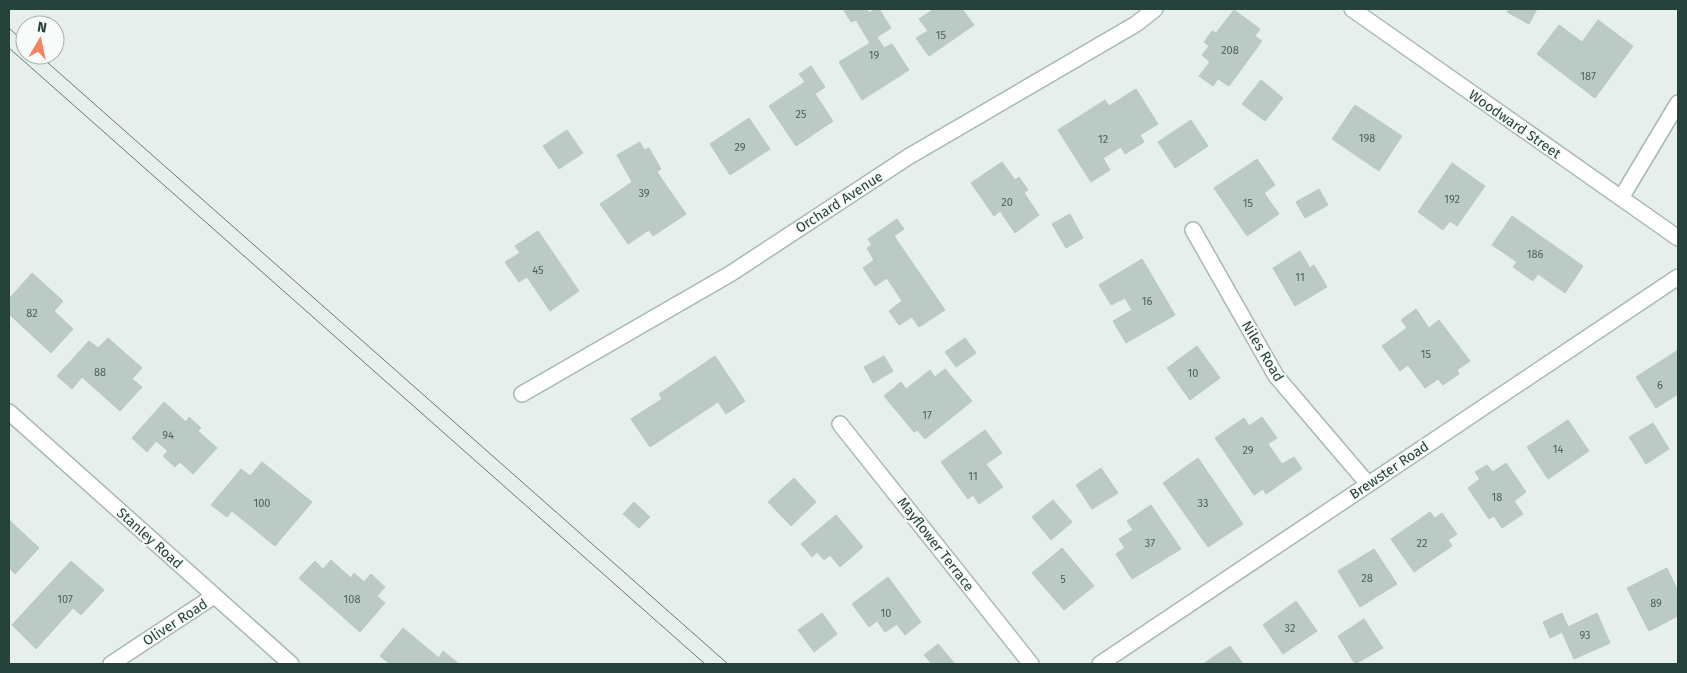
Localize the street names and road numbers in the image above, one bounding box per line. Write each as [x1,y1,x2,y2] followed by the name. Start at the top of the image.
[1465,86,1565,163] street label: Woodward Street
[792,168,886,237] street label: Orchard Avenue
[1238,318,1287,385] street label: Niles Road
[1347,438,1432,503] street label: Brewster Road
[894,494,978,595] street label: Mayflower Terrace
[113,504,186,572] street label: Stanley Road
[140,595,211,650] street label: Oliver Road

